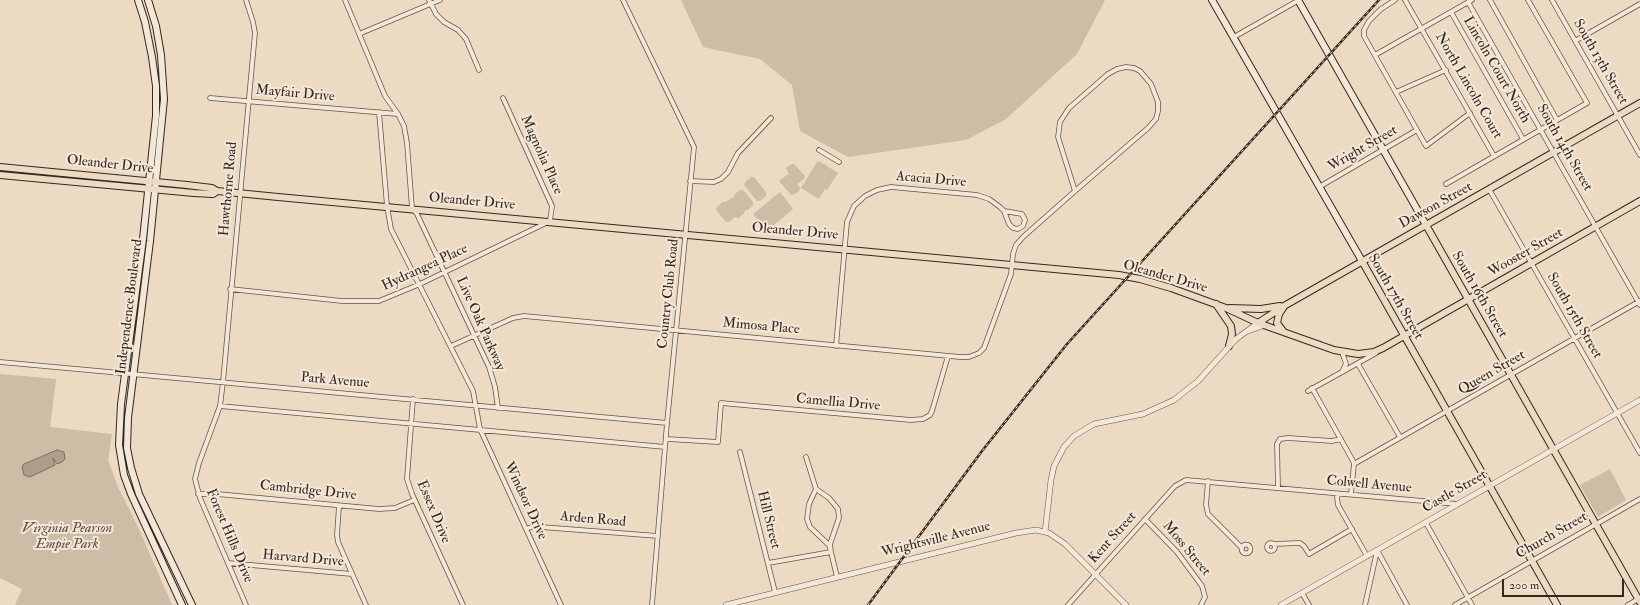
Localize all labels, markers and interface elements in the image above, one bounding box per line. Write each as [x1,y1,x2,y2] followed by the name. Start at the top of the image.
[1459,14,1533,126] street label: Lincoln Court North
[1569,16,1631,108] street label: South 13th Street
[1431,30,1505,142] street label: North Lincoln Court
[255,82,335,106] street label: Mayfair Drive
[1532,102,1596,194] street label: South 14th Street
[516,113,566,197] street label: Magnolia Place
[1325,122,1401,176] street label: Wright Street
[216,141,242,237] street label: Hawthorne Road
[66,152,154,178] street label: Oleander Drive
[895,169,967,191] street label: Acacia Drive
[1396,179,1476,233] street label: Dawson Street
[428,190,516,214] street label: Oleander Drive
[751,220,839,244] street label: Oleander Drive
[1486,225,1566,281] street label: Wooster Street
[113,238,147,376] street label: Independence Boulevard
[655,238,683,350] street label: Country Club Road
[379,241,471,295] street label: Hydrangea Place
[1447,249,1511,341] street label: South 16th Street
[1364,251,1426,343] street label: South 17th Street
[1121,257,1209,297] street label: Oleander Drive
[1543,270,1605,362] street label: South 15th Street
[452,274,508,374] street label: Live Oak Parkway
[722,315,800,339] street label: Mimosa Place
[1455,347,1529,399] street label: Queen Street
[300,370,370,392] street label: Park Avenue
[795,391,881,415] street label: Camellia Drive
[500,459,550,543] street label: Windsor Drive
[1420,467,1490,517] street label: Castle Street
[1326,473,1412,497] street label: Colwell Avenue
[259,478,357,504] street label: Cambridge Drive
[412,478,454,546] street label: Essex Drive
[202,486,256,586] street label: Forest Hills Drive
[753,489,783,551] street label: Hill Street
[559,509,627,531] street label: Arden Road
[1085,509,1141,567] street label: Kent Street
[1513,509,1591,563] street label: Church Street
[880,518,992,562] street label: Wrightsville Avenue
[1158,518,1214,580] street label: Moss Street
[22,521,112,554] park label: Virginia Pearson Empie Park
[262,547,344,571] street label: Harvard Drive
[1504,571,1626,597] scale bar
[1509,578,1539,593] text: 200 m

